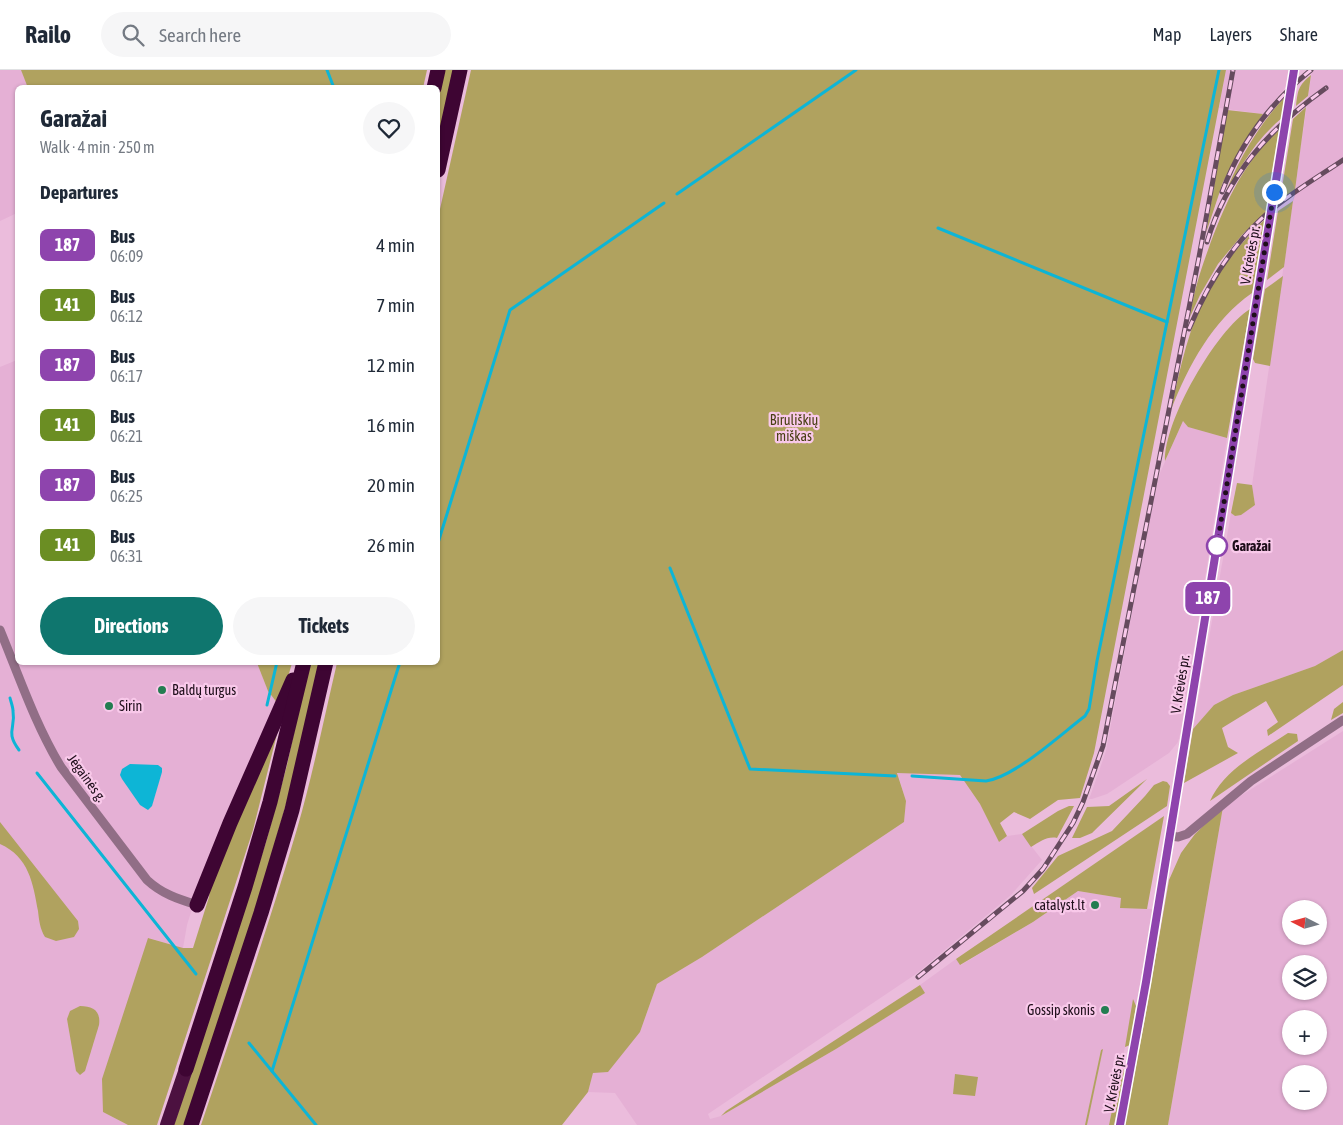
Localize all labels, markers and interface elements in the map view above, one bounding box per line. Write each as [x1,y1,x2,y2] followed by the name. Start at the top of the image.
[101,12,451,57] search box
[25,21,71,48] text: Railo
[119,21,147,49] icon: search
[159,24,241,46] text: Search here
[1152,24,1181,45] text: Map
[1209,24,1252,45] text: Layers
[1280,24,1318,45] text: Share
[363,102,415,154] button: heart
[40,105,107,132] text: Garažai
[40,138,154,156] text: Walk · 4 min · 250 m
[1262,180,1287,205] your location
[40,181,118,203] text: Departures
[1237,224,1263,286] street label: V. Krėvės pr.
[110,225,135,247] text: Bus
[55,234,80,255] text: 187
[376,234,415,256] text: 4 min
[110,247,143,265] text: 06:09
[110,285,135,307] text: Bus
[55,294,80,315] text: 141
[376,294,415,316] text: 7 min
[110,307,143,325] text: 06:12
[110,345,135,367] text: Bus
[55,354,80,375] text: 187
[367,354,415,376] text: 12 min
[110,367,143,385] text: 06:17
[110,405,135,427] text: Bus
[770,412,818,444] park label: Biruliškių miškas
[55,414,80,435] text: 141
[367,414,415,436] text: 16 min
[110,427,143,445] text: 06:21
[110,465,135,487] text: Bus
[55,474,80,495] text: 187
[367,474,415,496] text: 20 min
[110,487,143,505] text: 06:25
[110,525,135,547] text: Bus
[55,534,80,555] text: 141
[367,534,415,556] text: 26 min
[1206,535,1228,557] marker: Garažai
[1232,538,1271,554] place label: Garažai
[110,547,143,565] text: 06:31
[1179,582,1237,614] line badge: 187
[1195,587,1221,608] text: 187
[40,597,223,655] button: Directions
[233,597,415,655] button: Tickets
[1167,653,1193,715] street label: V. Krėvės pr.
[172,682,236,698] place label: Baldų turgus
[156,684,168,696] marker: Baldų turgus
[119,698,142,714] place label: Sirin
[103,700,115,712] marker: Sirin
[64,751,110,805] street label: Jėgainės g.
[1034,897,1085,913] place label: catalyst.lt
[1089,899,1101,911] marker: catalyst.lt
[1282,900,1328,945] north arrow
[1282,900,1327,1110] map controls
[1282,955,1327,1000] button: layers
[1027,1002,1095,1018] place label: Gossip skonis
[1099,1004,1111,1016] marker: Gossip skonis
[1282,1010,1327,1055] button: +
[1100,1052,1128,1114] street label: V. Krėvės pr.
[1282,1065,1327,1110] button: −

